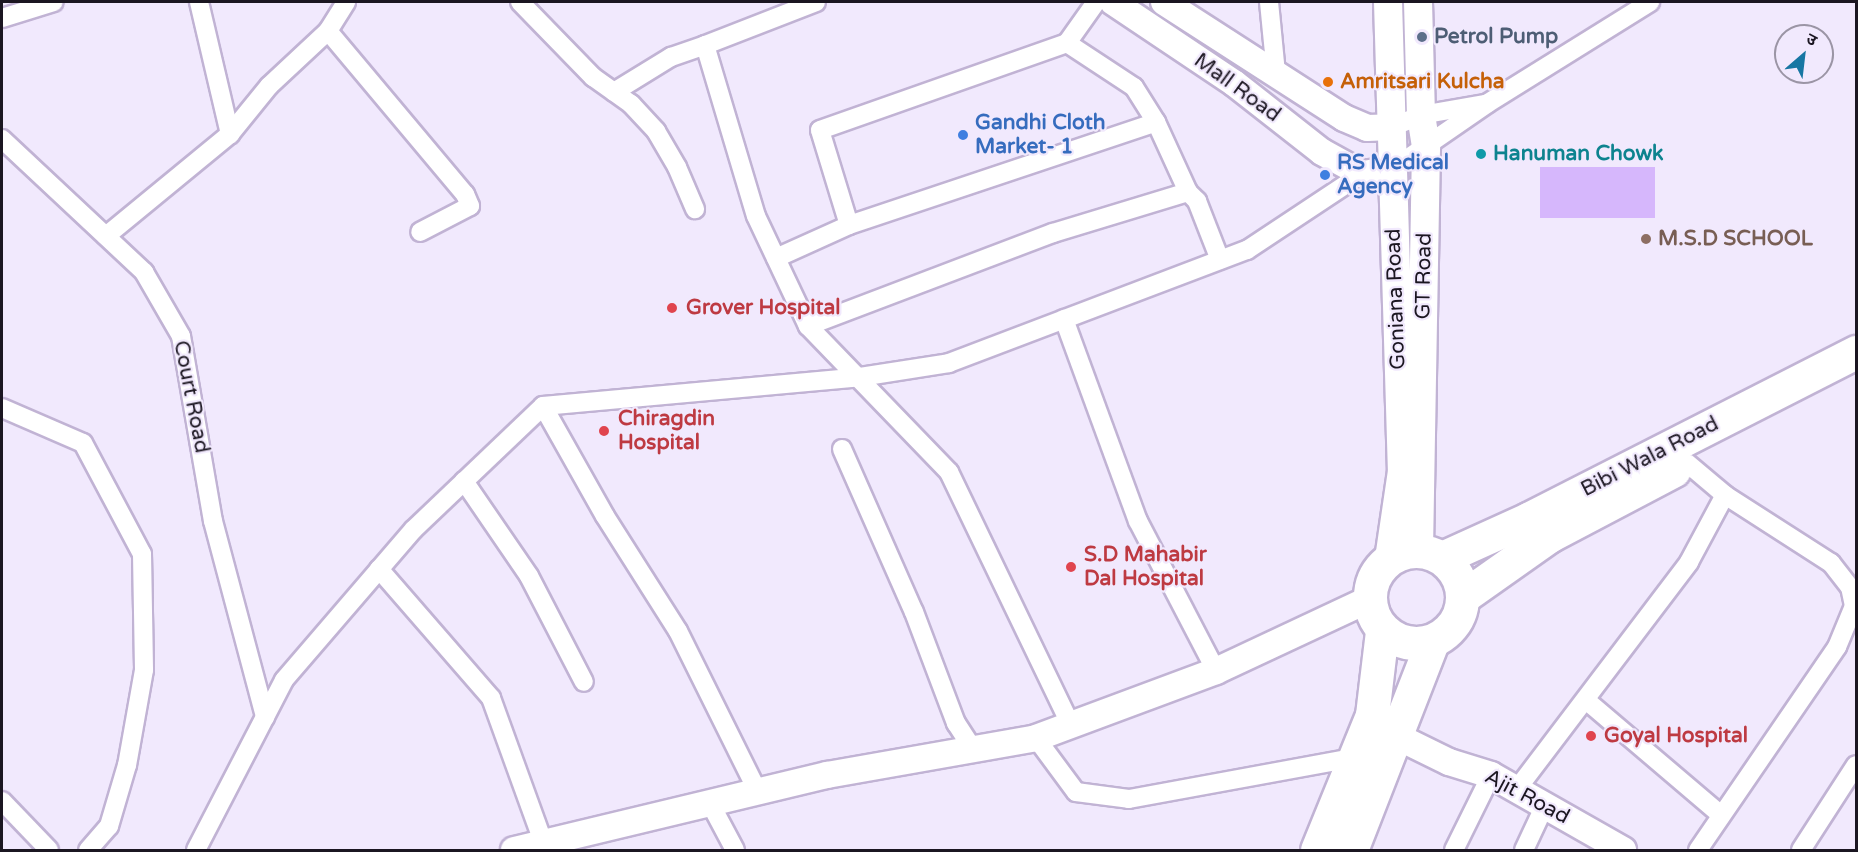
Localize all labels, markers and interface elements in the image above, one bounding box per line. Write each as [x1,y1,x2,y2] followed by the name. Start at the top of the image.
[1434,24,1558,50] place label: Petrol Pump
[1774,24,1834,84] north arrow
[1803,29,1820,51] text: उ
[1415,30,1429,44] marker: Petrol Pump
[1189,48,1285,128] street label: Mall Road
[1340,69,1505,95] place label: Amritsari Kulcha
[1321,75,1335,89] marker: Amritsari Kulcha
[975,110,1106,160] place label: Gandhi Cloth Market- 1
[956,128,970,142] marker: Gandhi Cloth Market- 1
[1493,141,1664,167] place label: Hanuman Chowk
[1474,147,1488,161] marker: Hanuman Chowk
[1337,150,1449,200] place label: RS Medical Agency
[1318,168,1332,182] marker: RS Medical Agency
[1658,226,1813,252] place label: M.S.D SCHOOL
[1381,228,1411,370] street label: Goniana Road
[1411,232,1437,320] street label: GT Road
[1639,232,1653,246] marker: M.S.D SCHOOL
[686,295,841,321] place label: Grover Hospital
[663,299,681,317] marker: Grover Hospital
[168,339,214,455] street label: Court Road
[618,406,715,456] place label: Chiragdin Hospital
[1577,411,1723,503] street label: Bibi Wala Road
[595,422,613,440] marker: Chiragdin Hospital
[1084,542,1207,592] place label: S.D Mahabir Dal Hospital
[1062,558,1080,576] marker: S.D Mahabir Dal Hospital
[1604,723,1748,749] place label: Goyal Hospital
[1582,727,1600,745] marker: Goyal Hospital
[1480,764,1574,830] street label: Ajit Road

